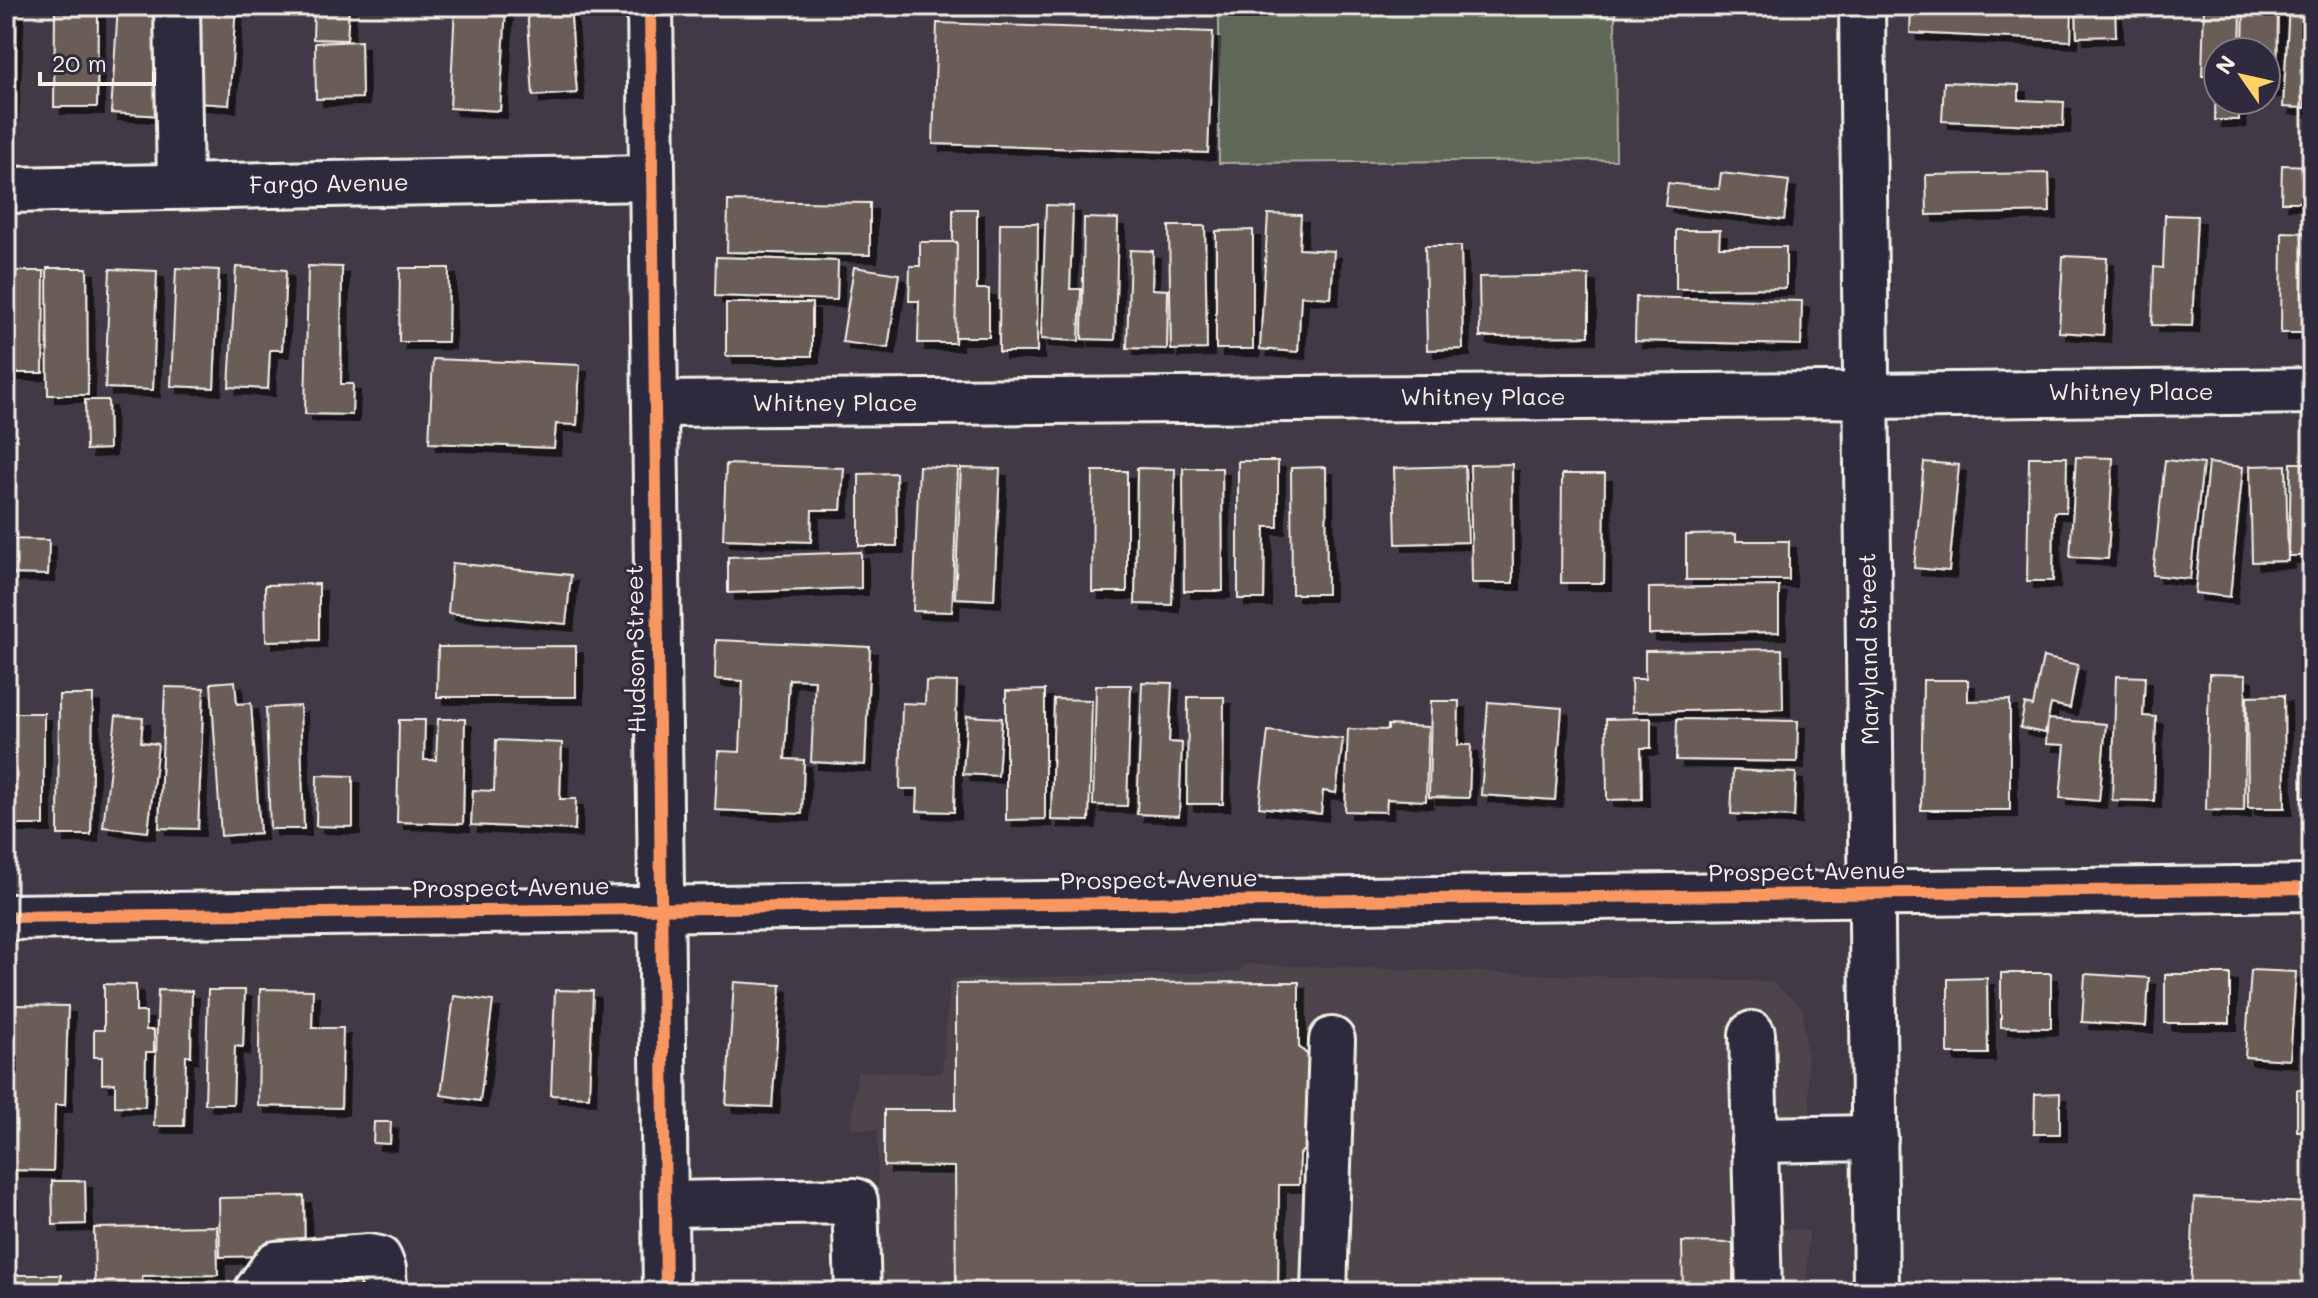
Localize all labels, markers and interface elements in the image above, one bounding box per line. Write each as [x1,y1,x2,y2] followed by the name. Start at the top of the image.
[40,36,154,86] scale bar
[2202,36,2282,116] north arrow
[52,47,107,78] text: 20 m
[2208,50,2242,80] text: N
[249,166,409,199] street label: Fargo Avenue
[2048,375,2214,406] street label: Whitney Place
[1400,380,1566,411] street label: Whitney Place
[752,386,918,417] street label: Whitney Place
[1850,553,1885,745] street label: Maryland Street
[618,564,651,734] street label: Hudson Street
[1708,853,1906,888] street label: Prospect Avenue
[1060,861,1258,896] street label: Prospect Avenue
[412,869,610,904] street label: Prospect Avenue

